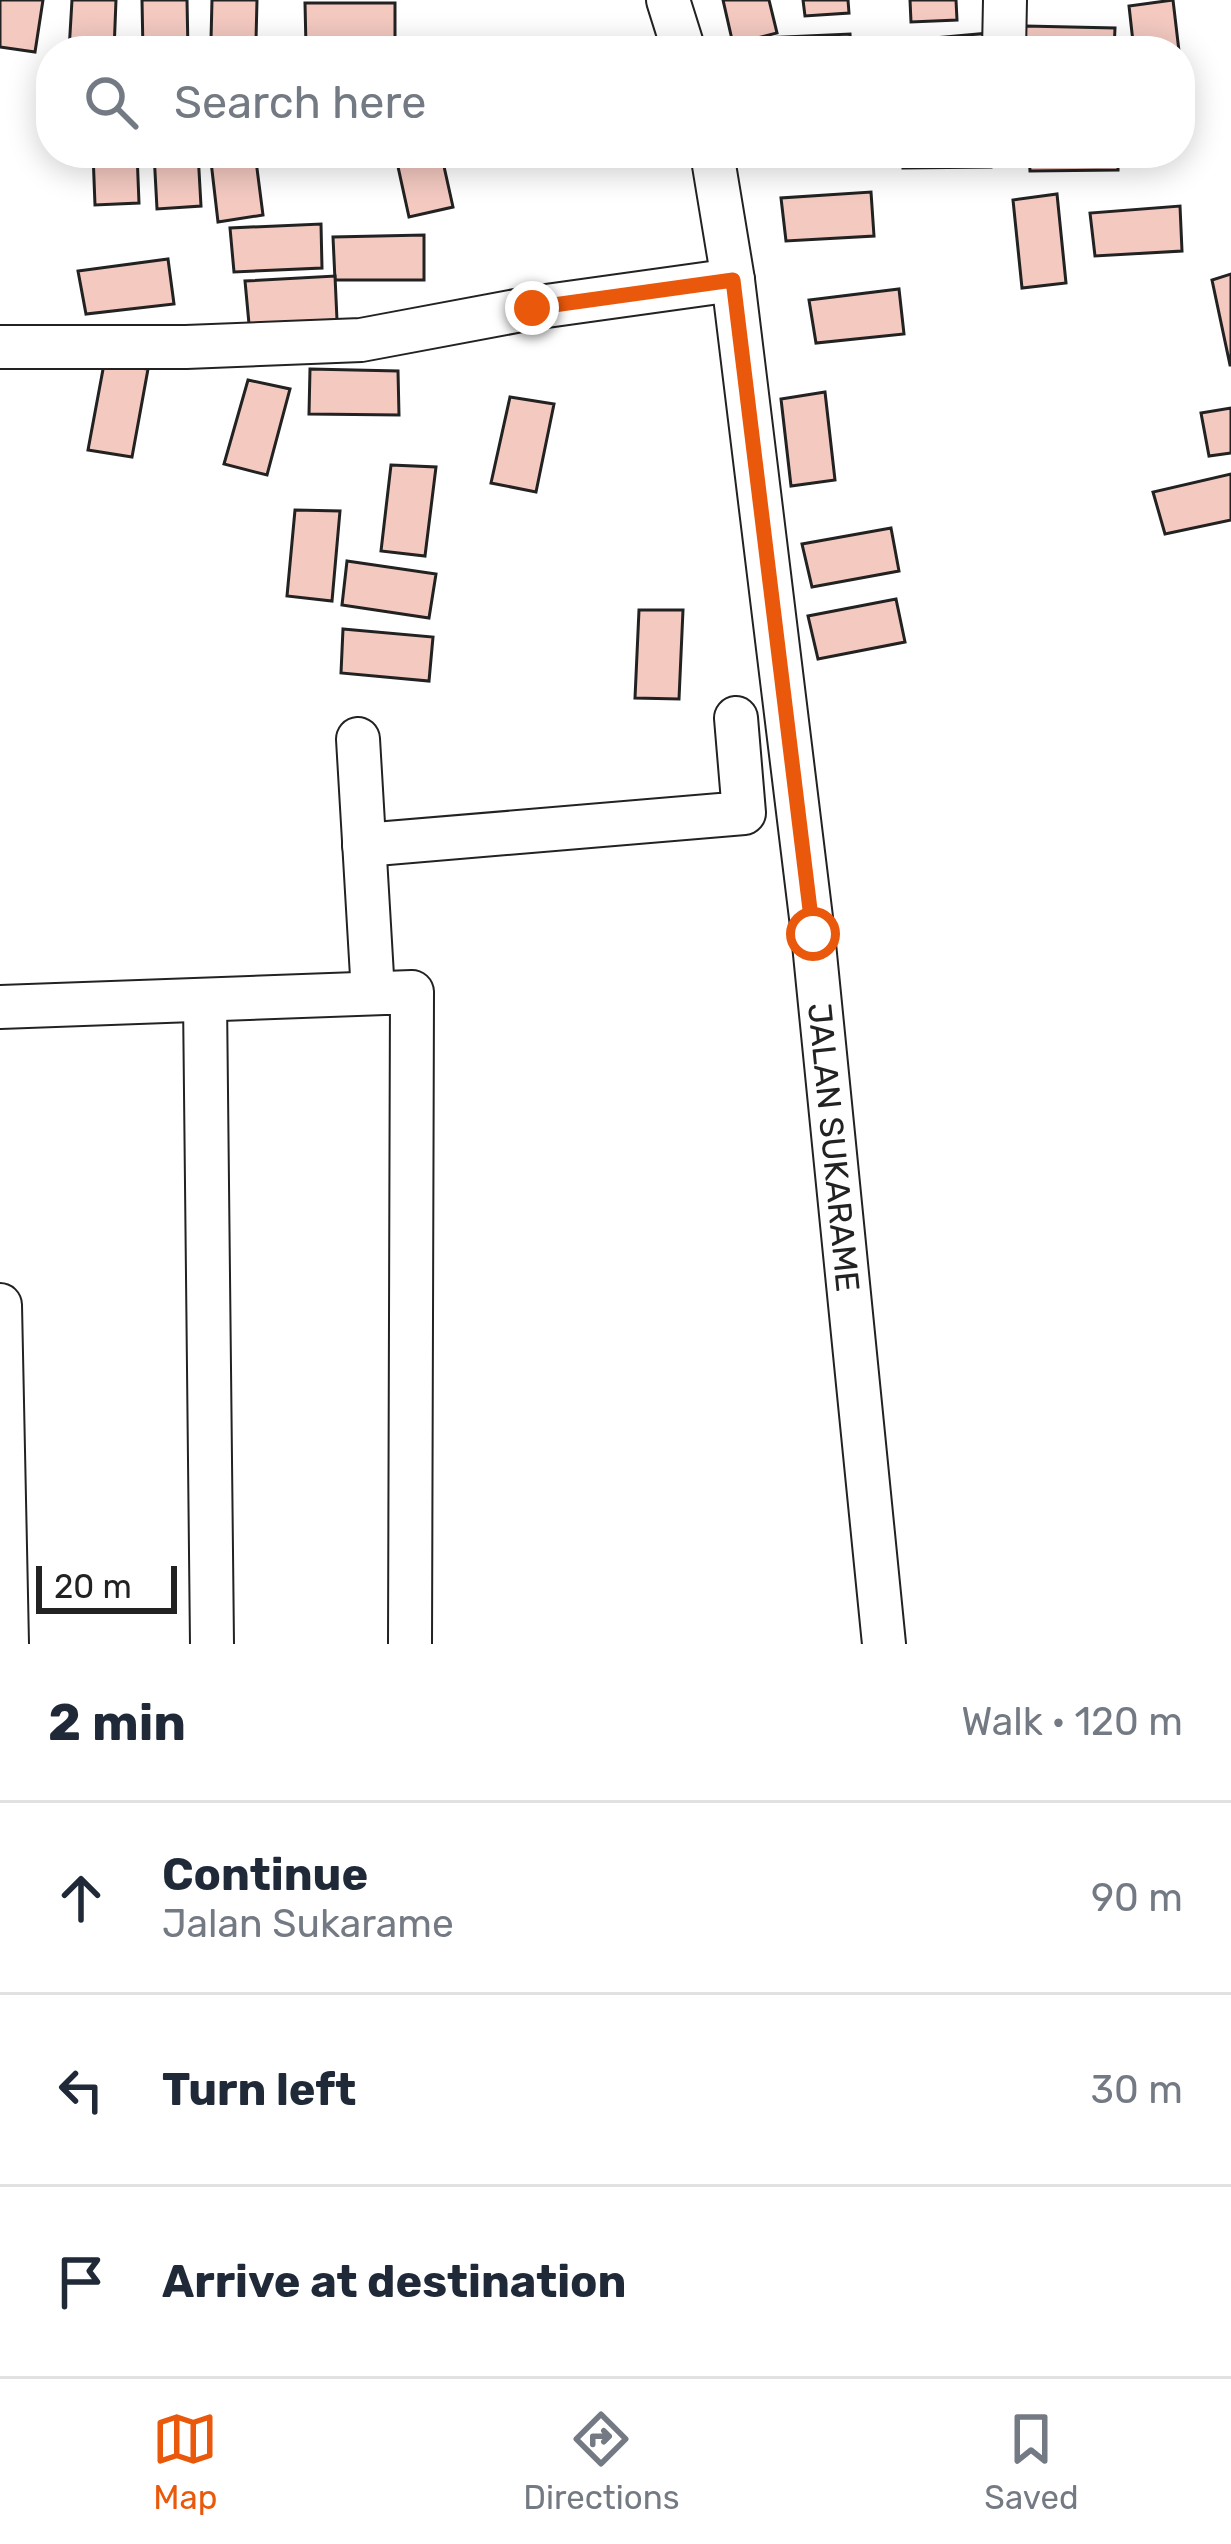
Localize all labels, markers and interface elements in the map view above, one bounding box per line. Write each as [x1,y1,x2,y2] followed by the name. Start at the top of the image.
[36,36,1195,168] search box
[78,69,144,135] icon: search
[174,76,426,129] text: Search here
[505,281,559,335] route end
[786,907,840,961] route start
[800,1001,868,1294] street label: JALAN SUKARAME
[36,1560,177,1613] scale bar
[54,1567,132,1606] text: 20 m
[48,1692,186,1753] text: 2 min
[961,1699,1183,1745] text: Walk · 120 m
[162,1848,368,1901] text: Continue
[48,1865,114,1931] icon: ahead
[1091,1875,1183,1921] text: 90 m
[162,1901,454,1947] text: Jalan Sukarame
[48,2057,114,2123] icon: left
[162,2063,356,2116] text: Turn left
[1091,2067,1183,2113] text: 30 m
[48,2249,114,2315] icon: arrive
[162,2255,627,2308] text: Arrive at destination
[152,2406,218,2517] tab: Map
[523,2406,680,2517] tab: Directions
[984,2406,1079,2517] tab: Saved

